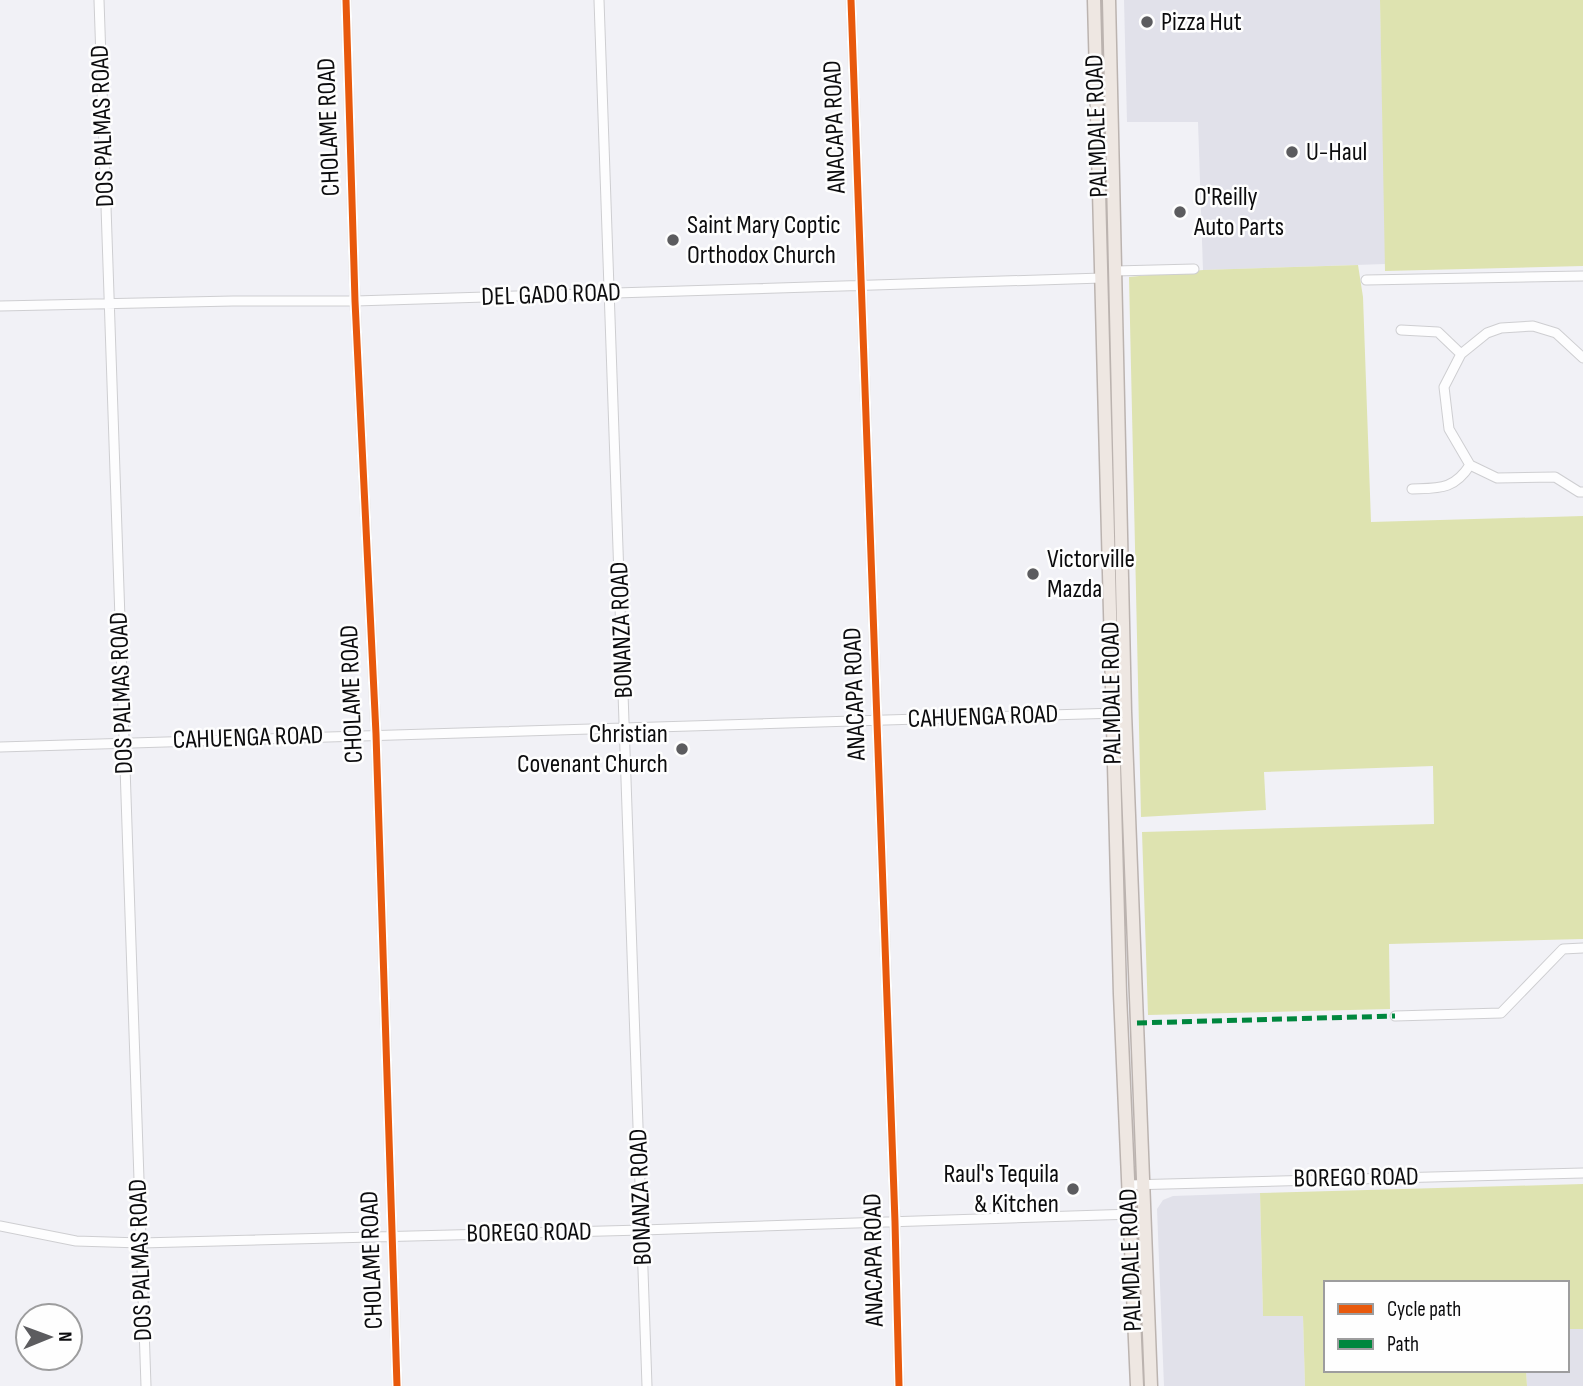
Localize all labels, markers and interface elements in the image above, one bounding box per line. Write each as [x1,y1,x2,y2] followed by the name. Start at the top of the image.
[1161,7,1242,38] place label: Pizza Hut
[1139,14,1155,30] marker: Pizza Hut
[85,44,121,208] street label: DOS PALMAS ROAD
[1079,54,1115,198] street label: PALMDALE ROAD
[311,57,347,197] street label: CHOLAME ROAD
[817,60,853,195] street label: ANACAPA ROAD
[1306,137,1367,168] place label: U-Haul
[1284,144,1300,160] marker: U-Haul
[1193,182,1284,243] place label: O'Reilly Auto Parts
[1172,204,1188,220] marker: O'Reilly Auto Parts
[687,210,841,271] place label: Saint Mary Coptic Orthodox Church
[665,232,681,248] marker: Saint Mary Coptic Orthodox Church
[481,277,621,313] street label: DEL GADO ROAD
[1047,544,1135,605] place label: Victorville Mazda
[604,561,640,699] street label: BONANZA ROAD
[1025,566,1041,582] marker: Victorville Mazda
[104,611,140,775] street label: DOS PALMAS ROAD
[1095,621,1129,765] street label: PALMDALE ROAD
[334,624,370,764] street label: CHOLAME ROAD
[837,627,873,762] street label: ANACAPA ROAD
[907,699,1059,735] street label: CAHUENGA ROAD
[517,719,668,780] place label: Christian Covenant Church
[172,720,324,756] street label: CAHUENGA ROAD
[674,741,690,757] marker: Christian Covenant Church
[623,1128,659,1266] street label: BONANZA ROAD
[943,1159,1059,1220] place label: Raul's Tequila & Kitchen
[1293,1161,1419,1195] street label: BOREGO ROAD
[123,1178,159,1342] street label: DOS PALMAS ROAD
[1065,1181,1081,1197] marker: Raul's Tequila & Kitchen
[1113,1188,1149,1332] street label: PALMDALE ROAD
[354,1190,390,1330] street label: CHOLAME ROAD
[857,1193,891,1328] street label: ANACAPA ROAD
[466,1216,592,1250] street label: BOREGO ROAD
[1324,1281,1569,1372] legend
[1387,1297,1461,1322] text: Cycle path
[14,1302,84,1372] north arrow
[53,1331,76,1342] text: N
[1387,1332,1419,1357] text: Path

